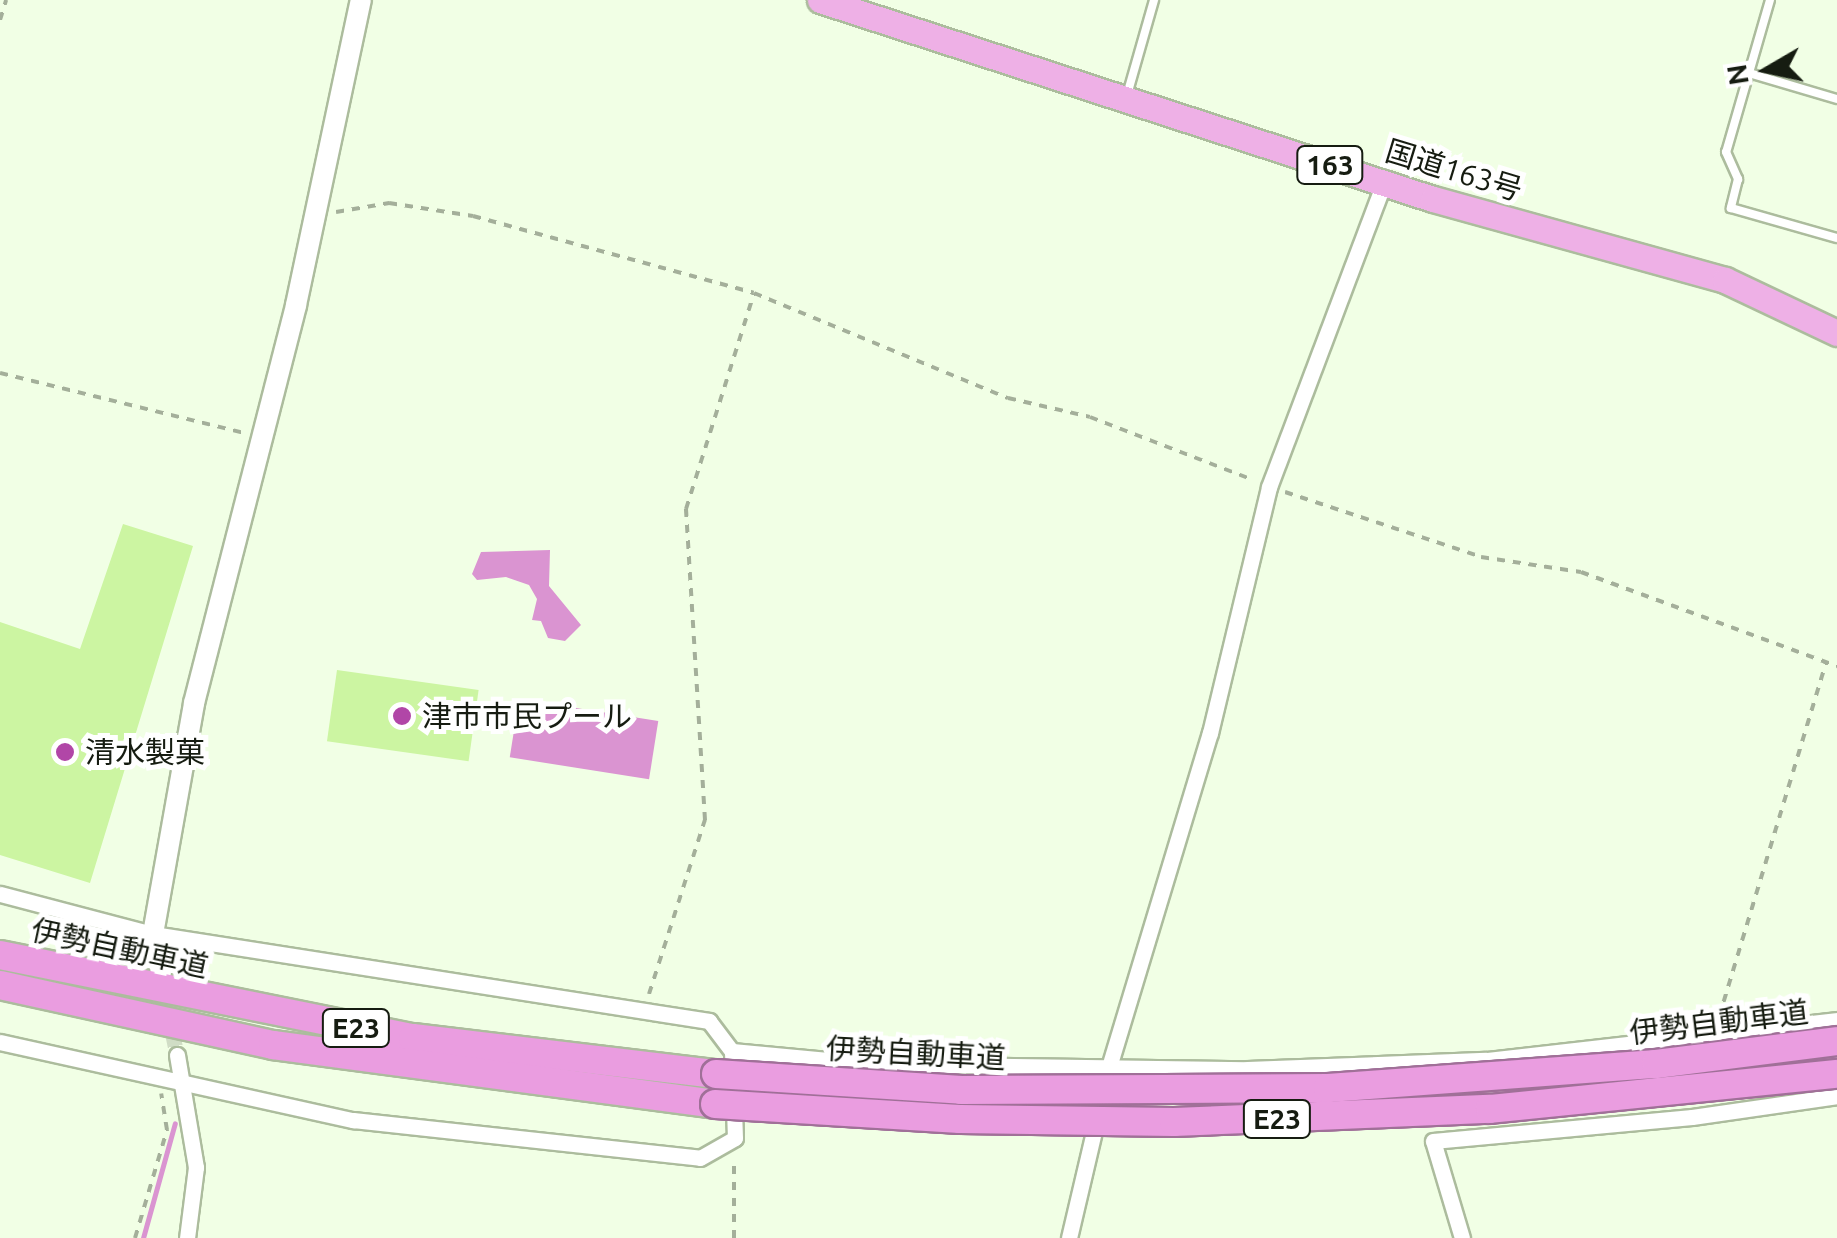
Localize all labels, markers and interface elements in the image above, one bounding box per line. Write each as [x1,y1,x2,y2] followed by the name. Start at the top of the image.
[1717,20,1817,120] north arrow
[1720,62,1754,88] text: N
[1381,132,1527,208] street label: 国道163号
[1295,142,1365,188] road number: 163
[422,698,632,734] place label: 津市市民プール
[391,705,413,727] marker: 津市市民プール
[85,734,205,770] place label: 清水製菓
[54,741,76,763] marker: 清水製菓
[28,912,212,984] street label: 伊勢自動車道
[1627,993,1811,1051] street label: 伊勢自動車道
[321,1005,391,1051] road number: E23
[825,1030,1007,1076] street label: 伊勢自動車道
[1242,1096,1312,1142] road number: E23

